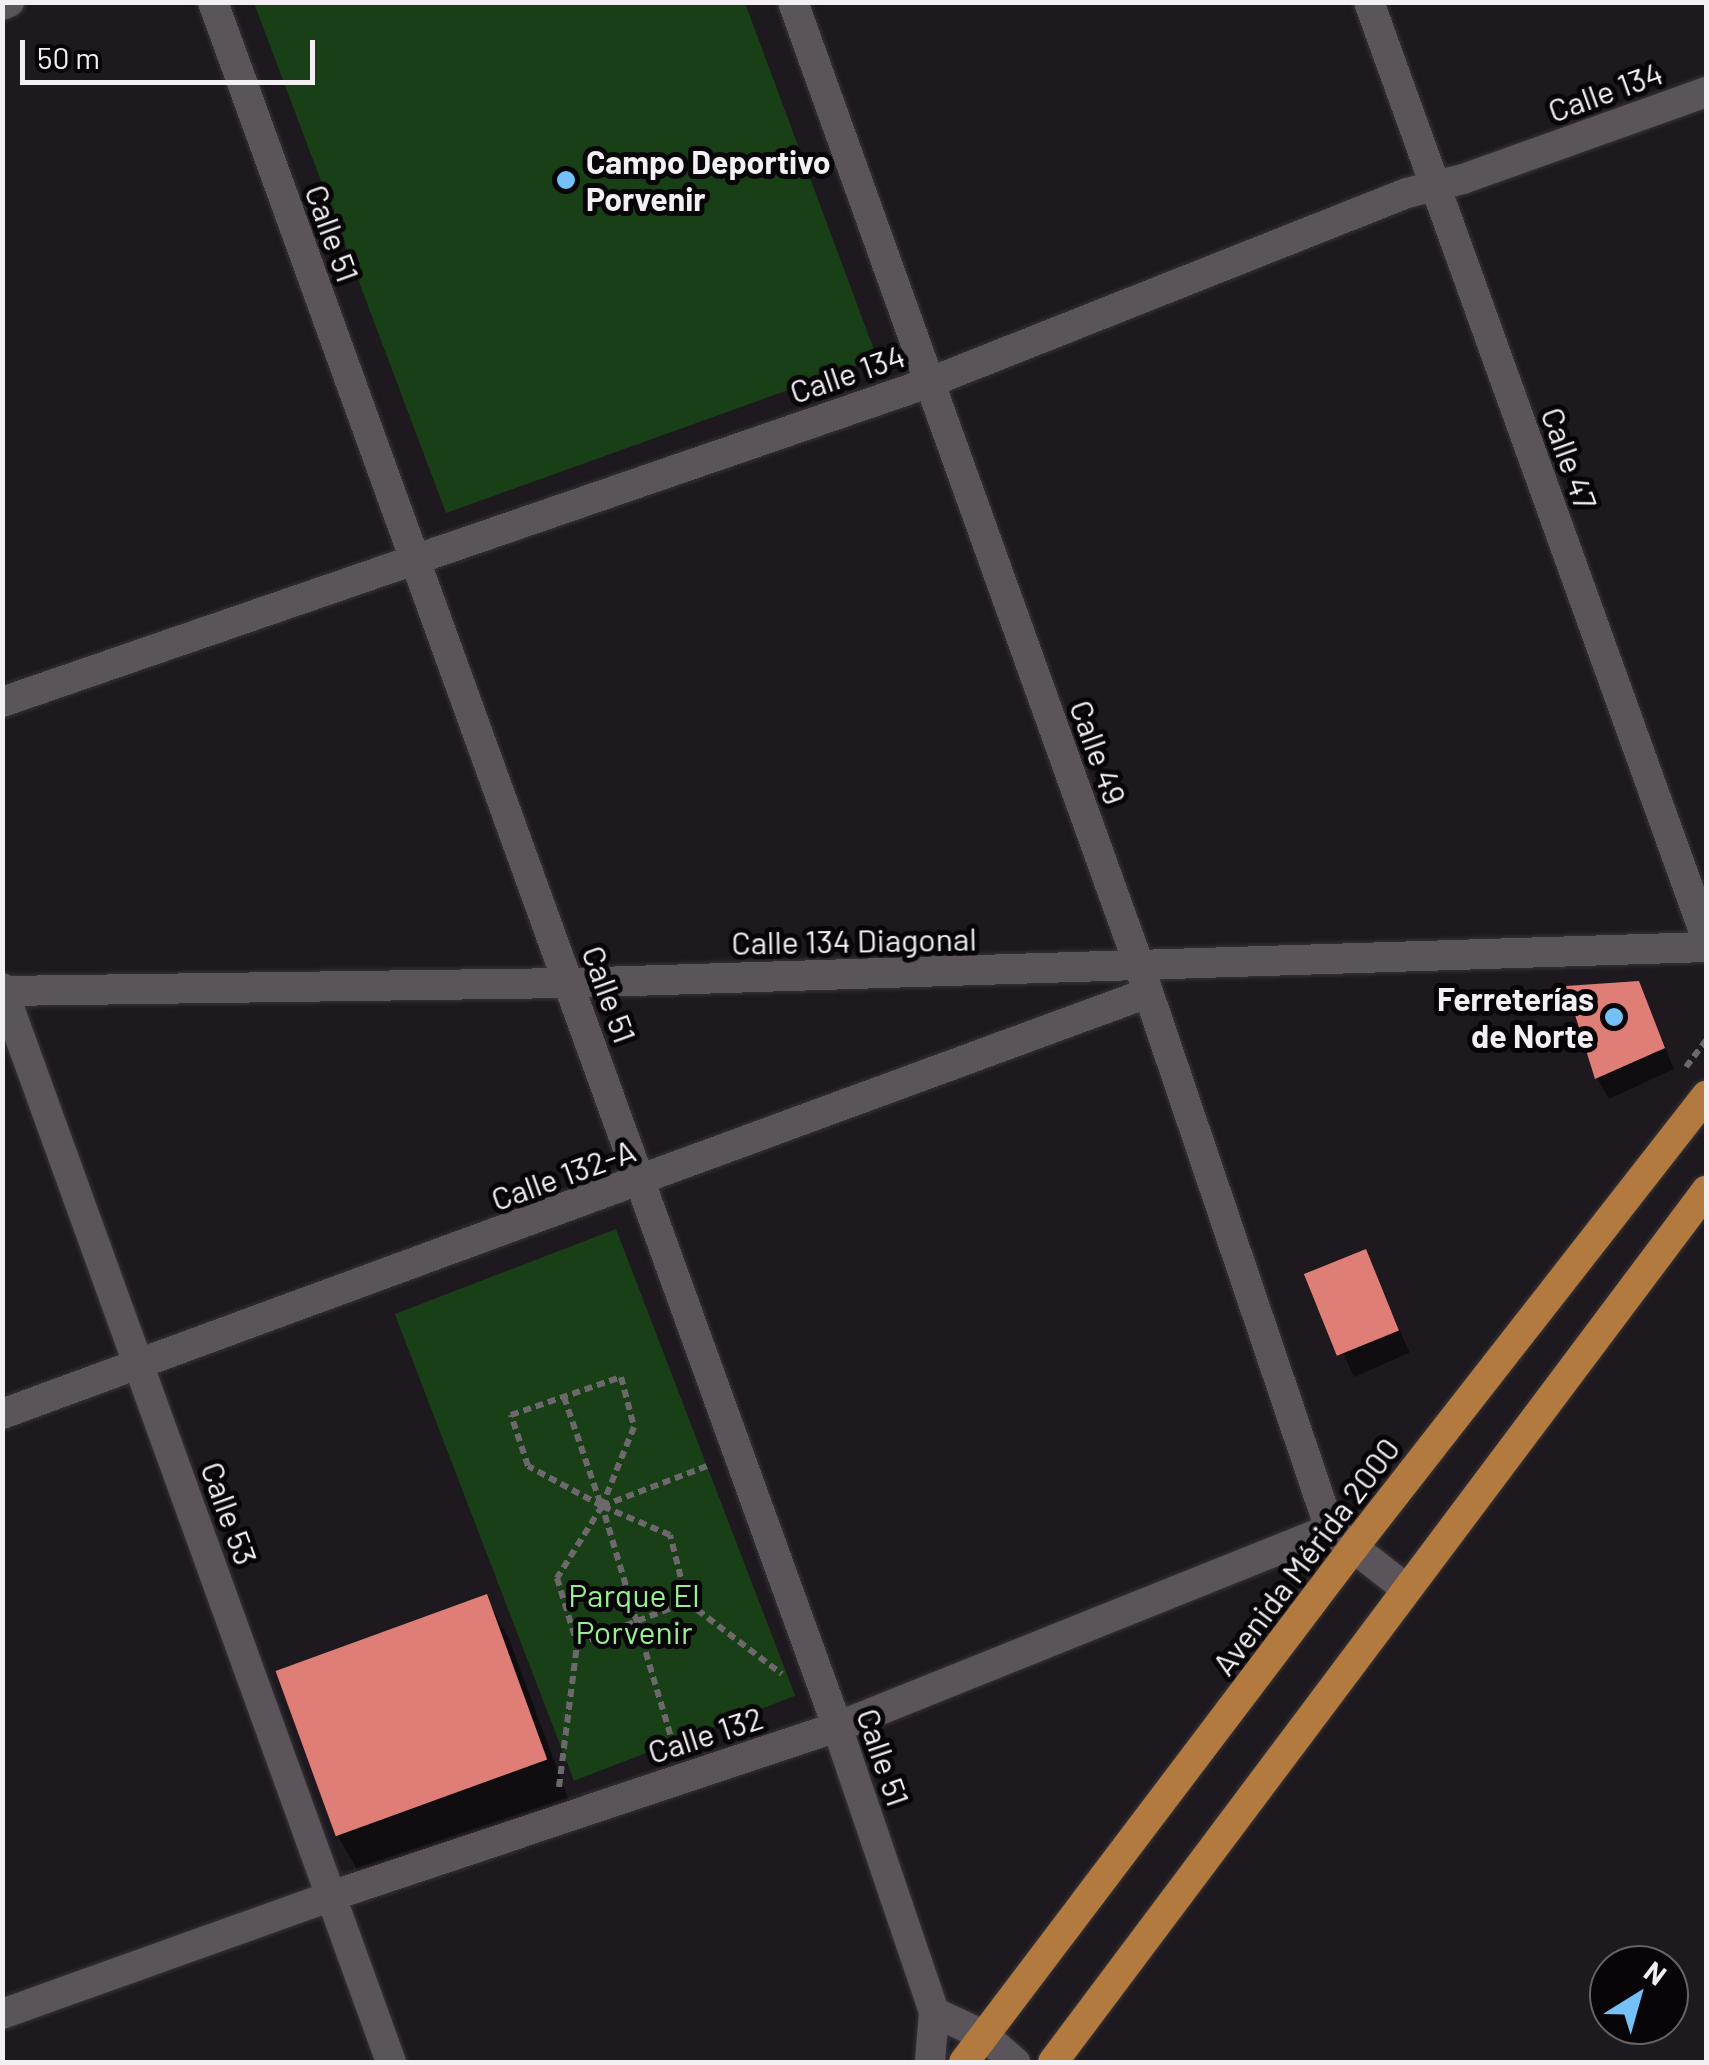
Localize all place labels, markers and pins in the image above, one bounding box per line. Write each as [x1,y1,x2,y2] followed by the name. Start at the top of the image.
[586,143,831,218] place label: Campo Deportivo Porvenir
[555,169,577,191] marker: Campo Deportivo Porvenir
[1437,980,1594,1055] place label: Ferreterías de Norte
[1603,1006,1625,1028] marker: Ferreterías de Norte

